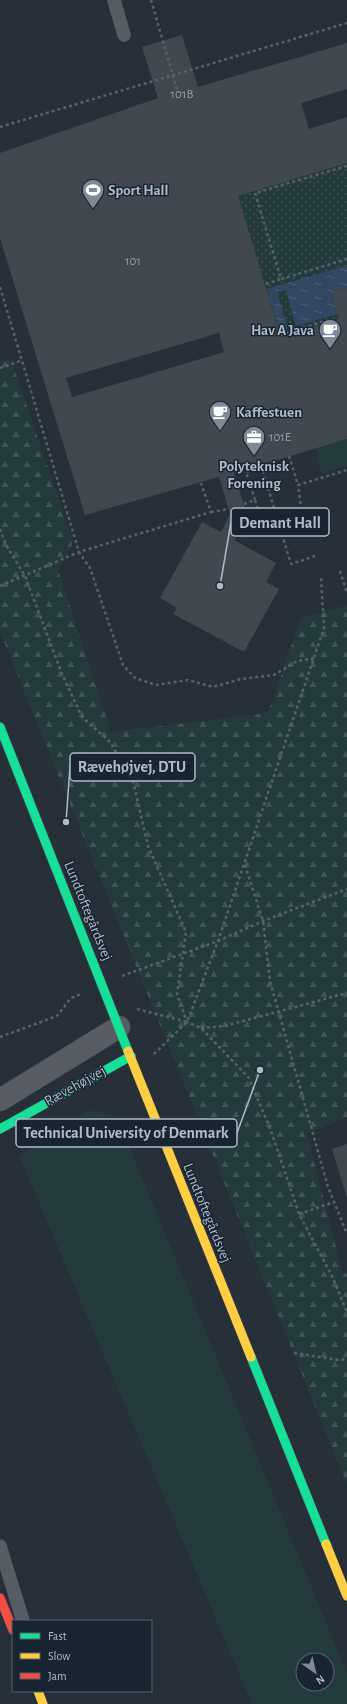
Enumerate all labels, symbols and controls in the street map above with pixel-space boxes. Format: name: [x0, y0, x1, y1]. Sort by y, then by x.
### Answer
house number: 101B: [171, 88, 193, 101]
sports icon: Sport Hall: [80, 177, 106, 210]
place label: Sport Hall: [108, 183, 168, 198]
house number: 101: [125, 255, 141, 268]
cafe icon: Hav A Java: [317, 317, 343, 350]
place label: Hav A Java: [251, 323, 314, 338]
cafe icon: Kaffestuen: [207, 399, 233, 432]
place label: Kaffestuen: [236, 405, 302, 420]
office icon: Polyteknisk Forening: [241, 424, 267, 457]
house number: 101E: [269, 431, 291, 444]
place label: Polyteknisk Forening: [219, 459, 290, 491]
callout: Demant Hall: [231, 508, 329, 536]
text: Demant Hall: [239, 515, 321, 531]
callout: Rævehøjvej, DTU: [70, 753, 195, 781]
text: Rævehøjvej, DTU: [78, 759, 186, 776]
street label: Lundtoftegårdsvej: [61, 859, 115, 963]
street label: Rævehøjvej: [42, 1063, 108, 1109]
callout: Technical University of Denmark: [16, 1119, 237, 1147]
text: Technical University of Denmark: [23, 1125, 229, 1142]
street label: Lundtoftegårdsvej: [180, 1161, 234, 1265]
legend: [12, 1620, 152, 1692]
text: Fast: [48, 1630, 67, 1642]
text: Slow: [48, 1650, 70, 1662]
north arrow: [295, 1652, 335, 1692]
text: Jam: [48, 1670, 67, 1682]
text: N: [314, 1673, 327, 1687]

